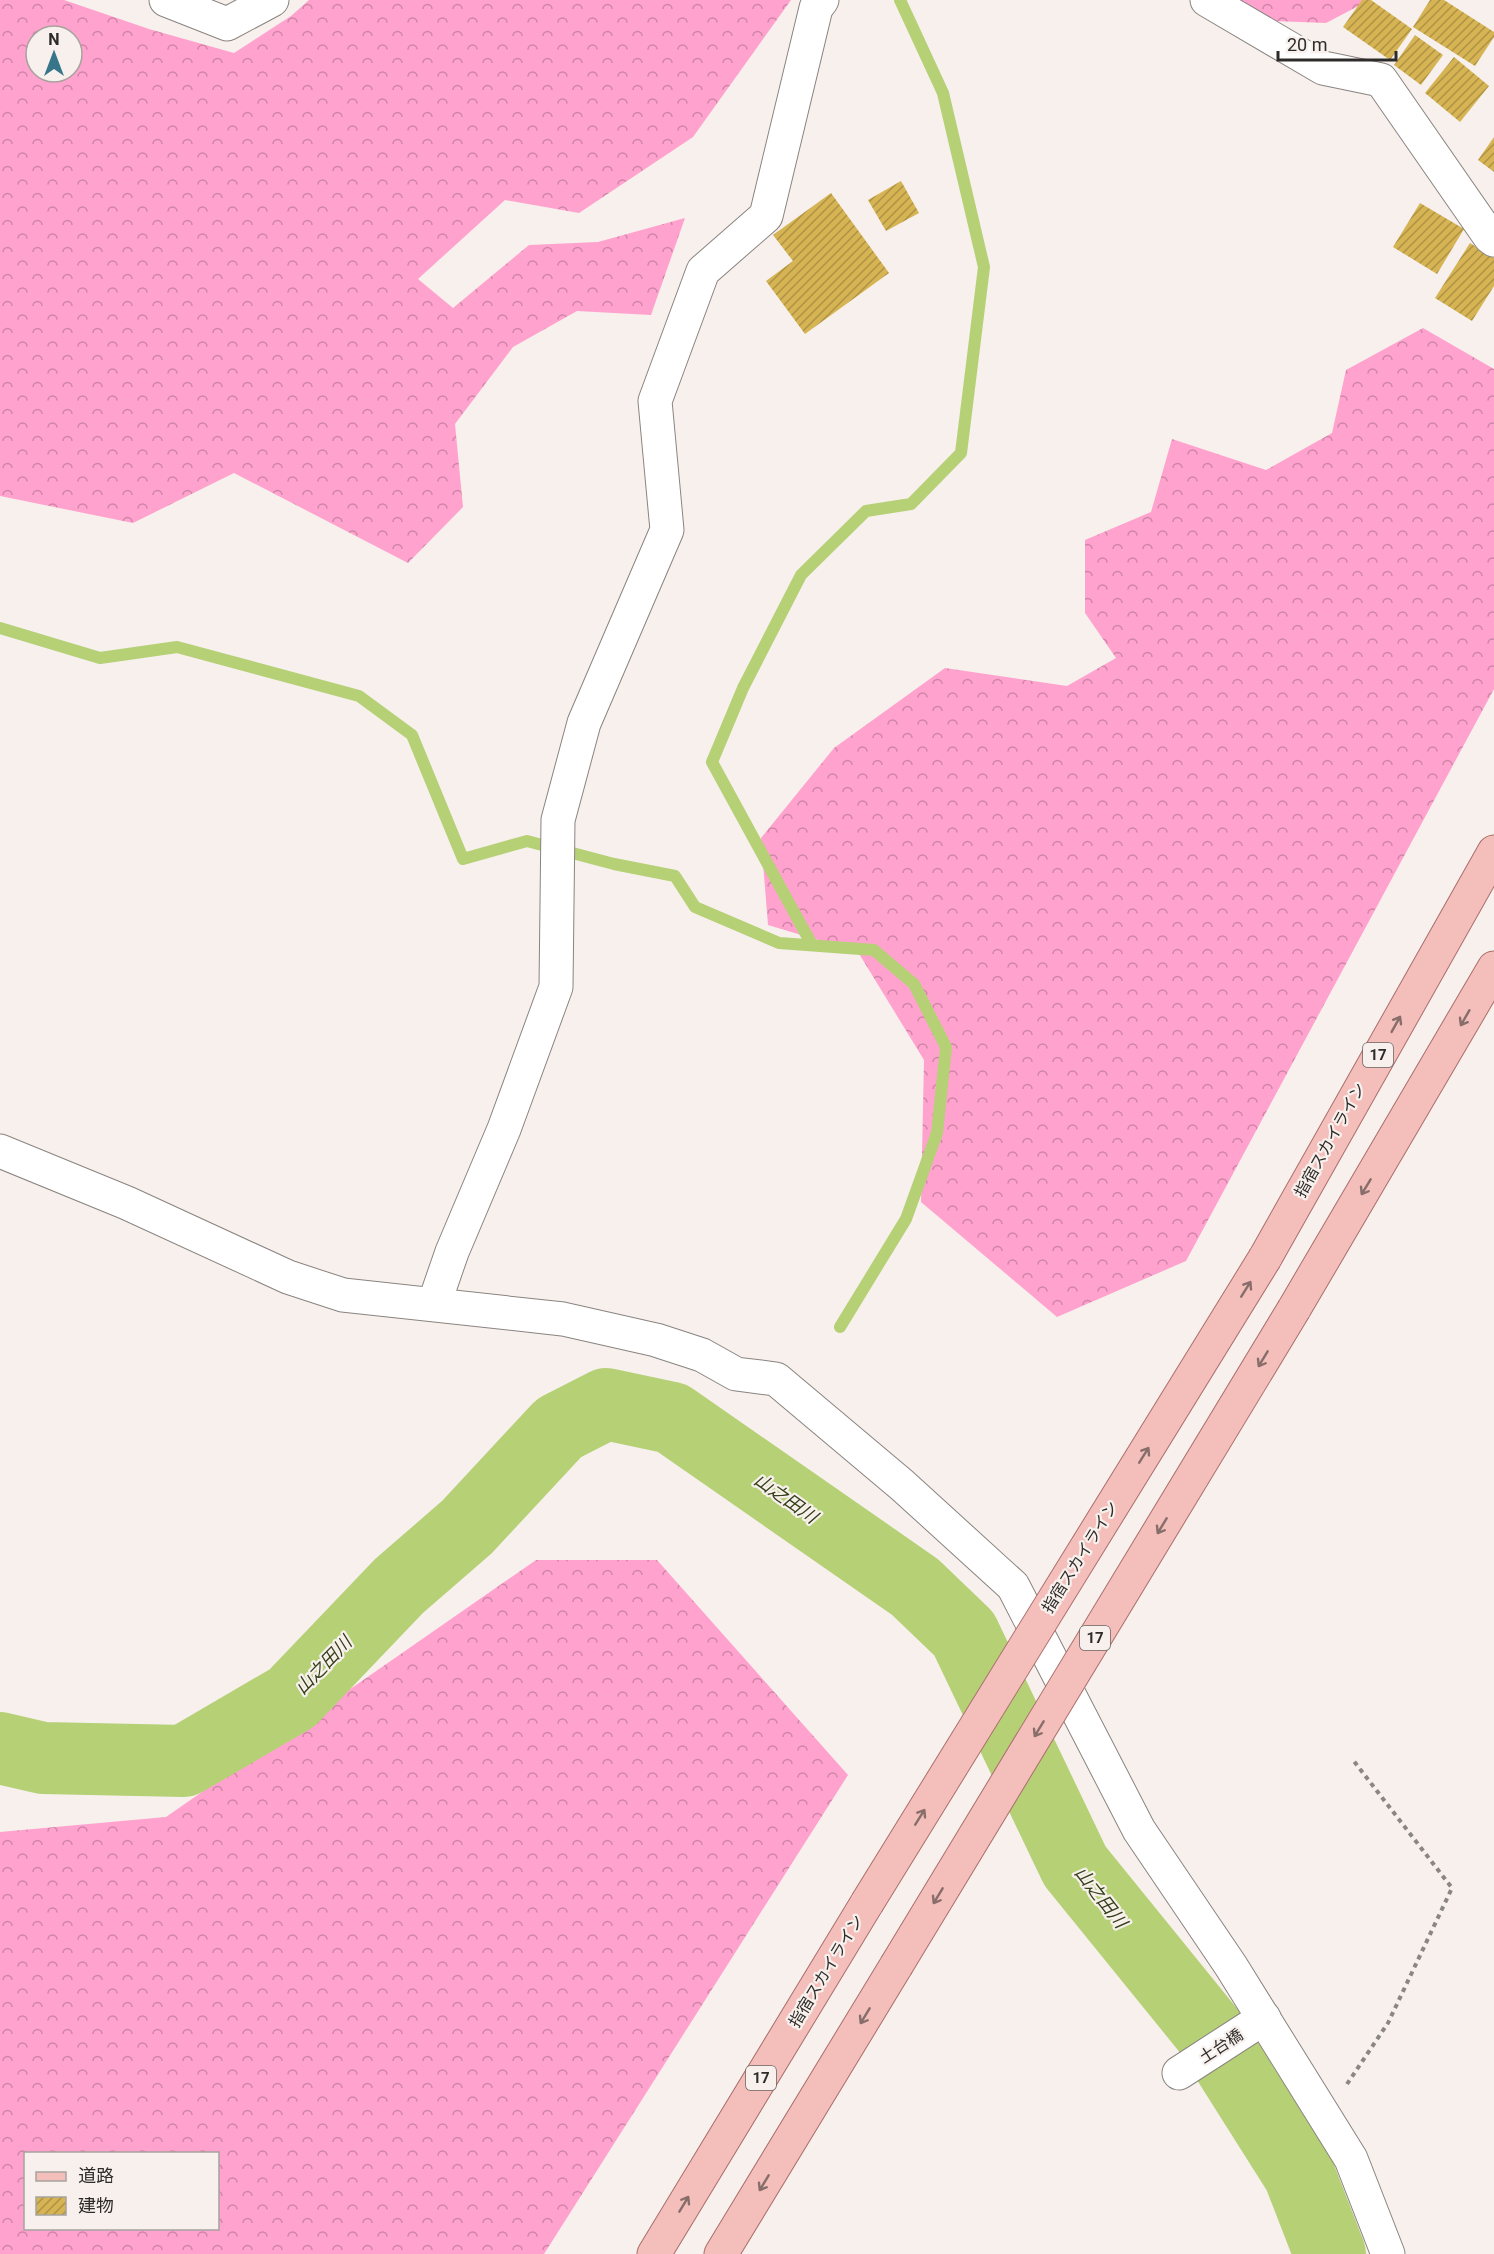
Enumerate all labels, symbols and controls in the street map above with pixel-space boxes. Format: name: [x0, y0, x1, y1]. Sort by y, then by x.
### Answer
north arrow: [24, 24, 84, 84]
scale bar: [1278, 24, 1396, 62]
text: N: [48, 30, 60, 49]
text: 20 m: [1287, 34, 1327, 55]
one-way arrow: [1459, 1009, 1470, 1027]
one-way arrow: [1391, 1015, 1402, 1033]
road number: 17: [1363, 1043, 1393, 1067]
street label: 指宿スカイライン: [1291, 1079, 1369, 1201]
one-way arrow: [1360, 1178, 1372, 1195]
one-way arrow: [1240, 1281, 1252, 1298]
one-way arrow: [1257, 1350, 1269, 1367]
one-way arrow: [1138, 1447, 1150, 1464]
water label: 山之田川: [750, 1469, 823, 1528]
street label: 指宿スカイライン: [1038, 1498, 1122, 1616]
one-way arrow: [1156, 1517, 1168, 1534]
road number: 17: [1080, 1626, 1110, 1650]
water label: 山之田川: [290, 1630, 357, 1698]
one-way arrow: [1033, 1720, 1045, 1737]
one-way arrow: [915, 1809, 927, 1826]
water label: 山之田川: [1071, 1862, 1133, 1933]
one-way arrow: [932, 1887, 944, 1904]
street label: 指宿スカイライン: [785, 1911, 867, 2031]
one-way arrow: [859, 2007, 871, 2024]
street label: 土台橋: [1196, 2025, 1246, 2067]
road number: 17: [746, 2066, 776, 2090]
legend: [24, 2152, 219, 2230]
text: 道路: [78, 2165, 114, 2186]
one-way arrow: [758, 2174, 770, 2191]
text: 建物: [78, 2195, 114, 2216]
one-way arrow: [679, 2196, 691, 2213]

